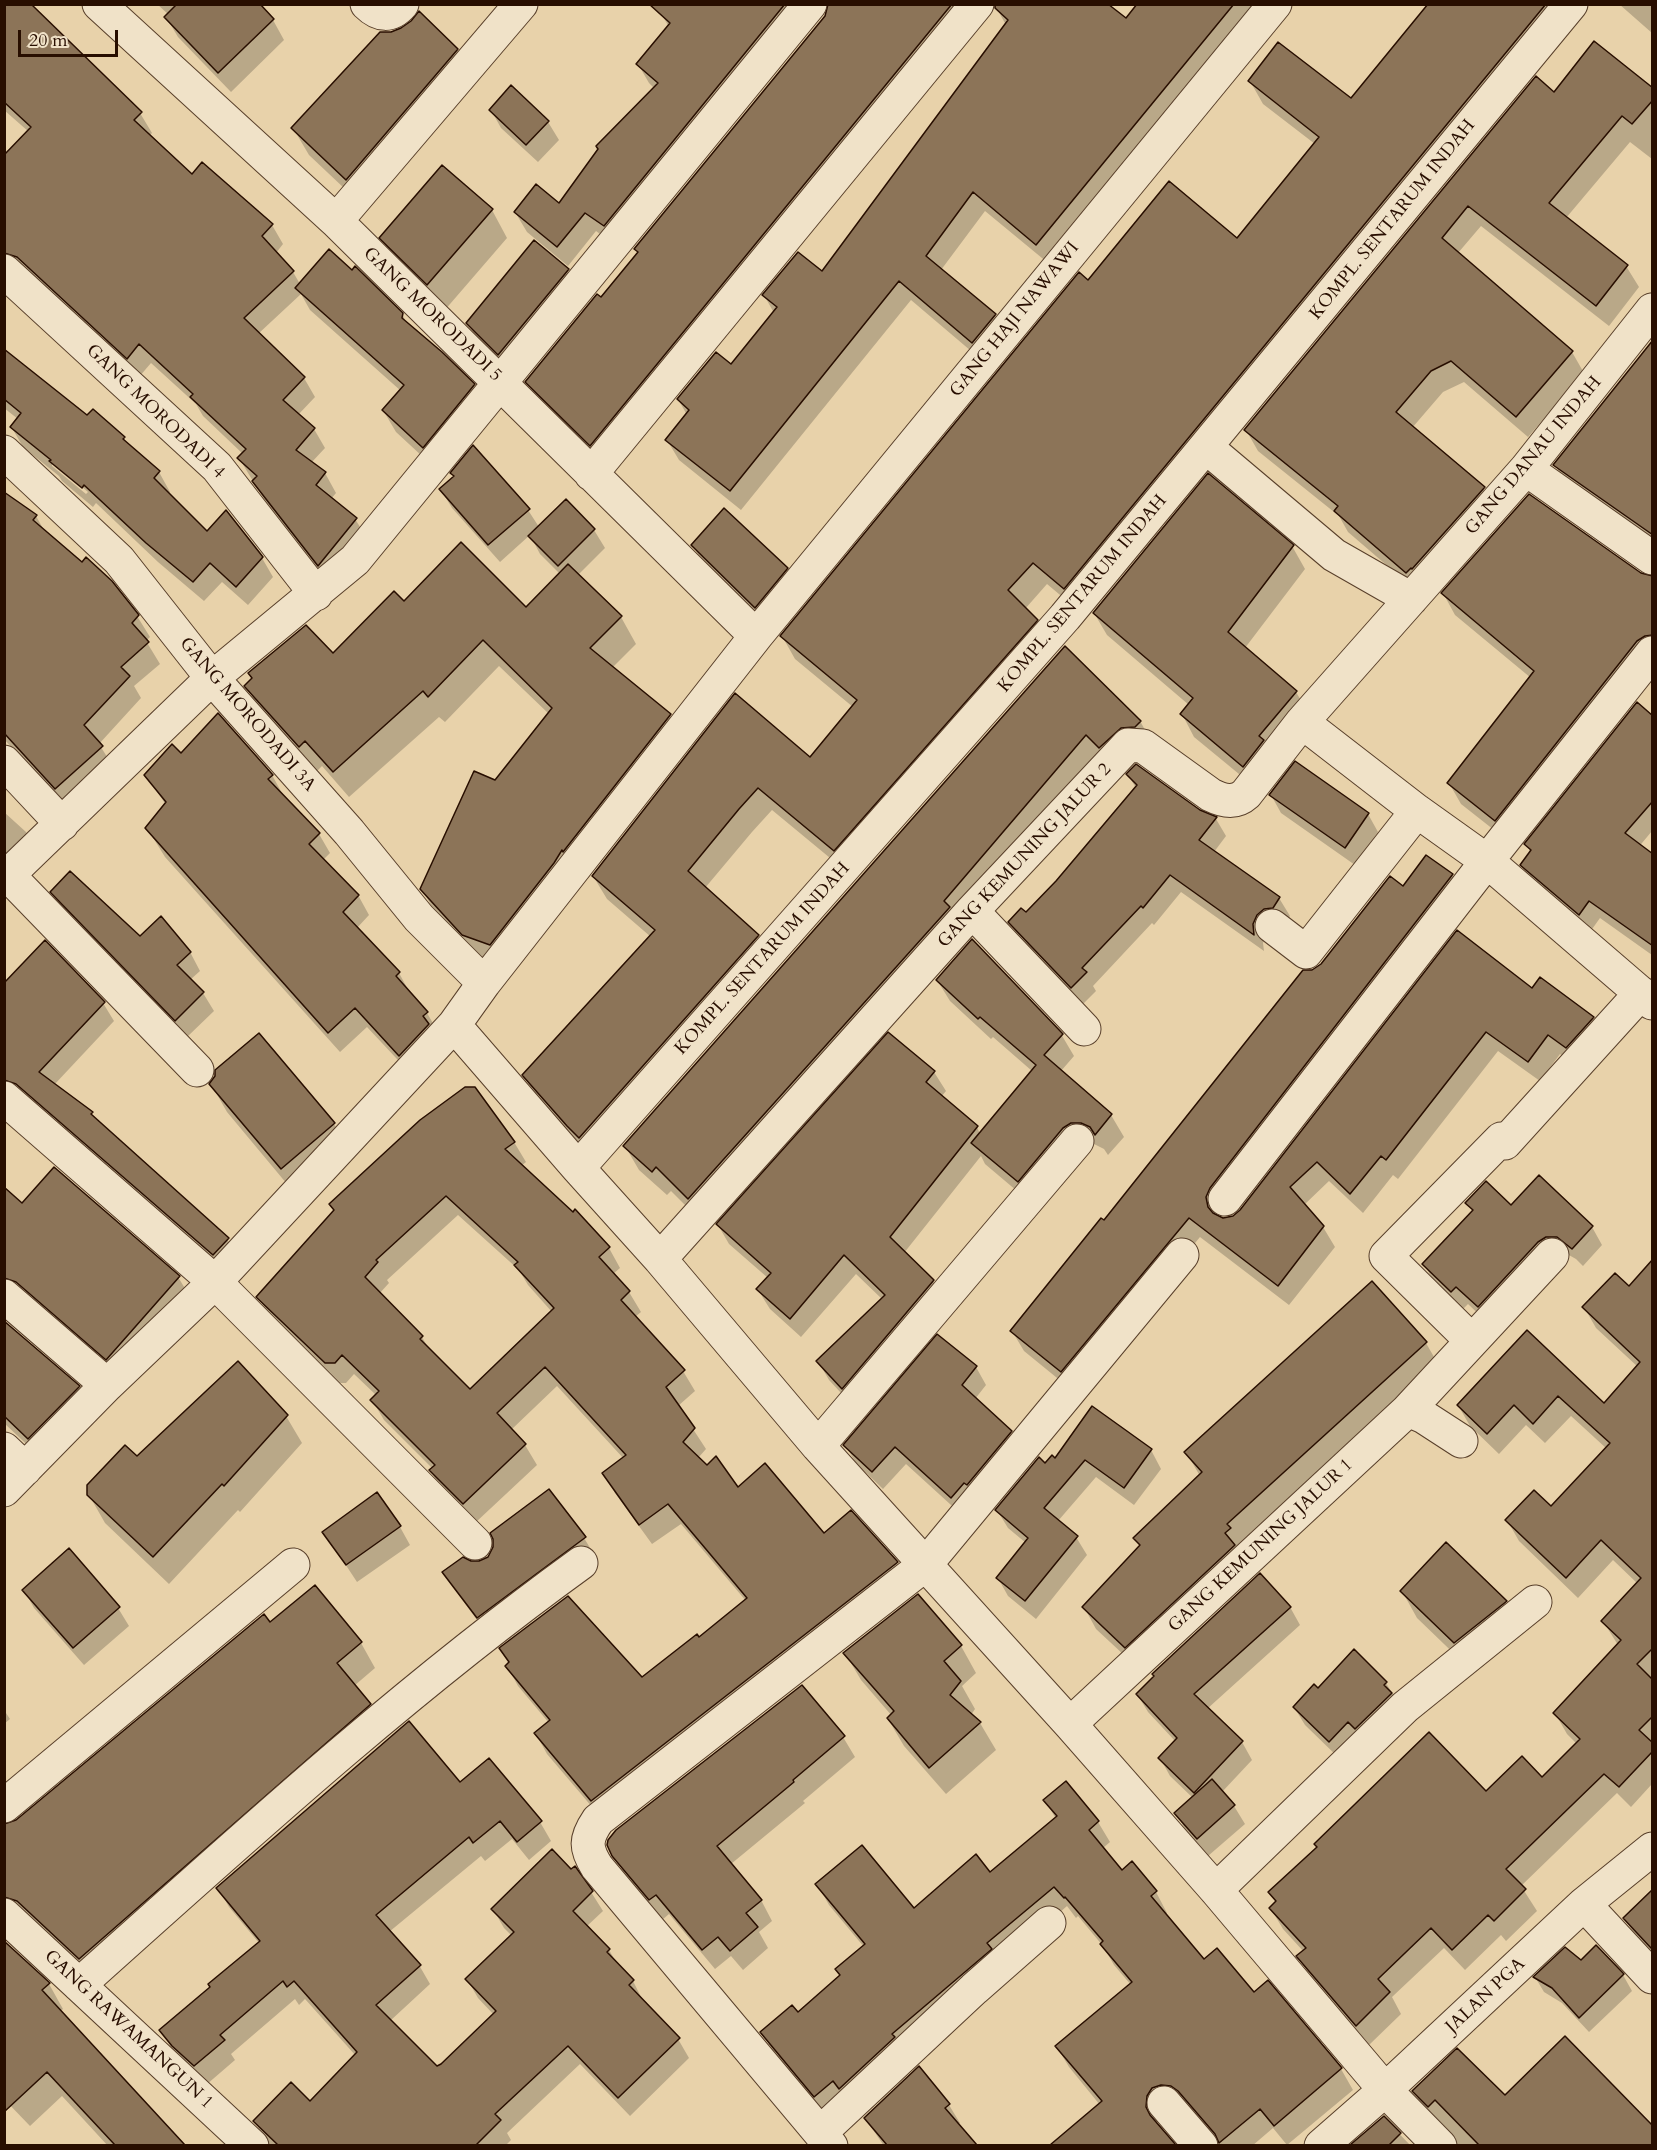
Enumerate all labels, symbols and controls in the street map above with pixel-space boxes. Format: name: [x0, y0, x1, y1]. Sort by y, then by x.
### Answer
scale bar: [21, 18, 122, 56]
text: 20 m: [29, 28, 68, 53]
street label: KOMPL. SENTARUM INDAH: [1306, 116, 1480, 324]
street label: GANG HAJI NAWAWI: [946, 238, 1084, 402]
street label: GANG MORODADI 5: [358, 243, 506, 387]
street label: GANG MORODADI 4: [81, 340, 229, 484]
street label: GANG DANAU INDAH: [1461, 372, 1607, 540]
street label: KOMPL. SENTARUM INDAH: [994, 491, 1172, 697]
street label: GANG MORODADI 3A: [174, 634, 320, 796]
street label: GANG KEMUNING JALUR 2: [934, 759, 1116, 953]
street label: KOMPL. SENTARUM INDAH: [671, 858, 855, 1060]
street label: GANG KEMUNING JALUR 1: [1164, 1455, 1358, 1637]
street label: GANG RAWAMANGUN 1: [39, 1946, 217, 2114]
street label: JALAN PGA: [1442, 1954, 1530, 2038]

